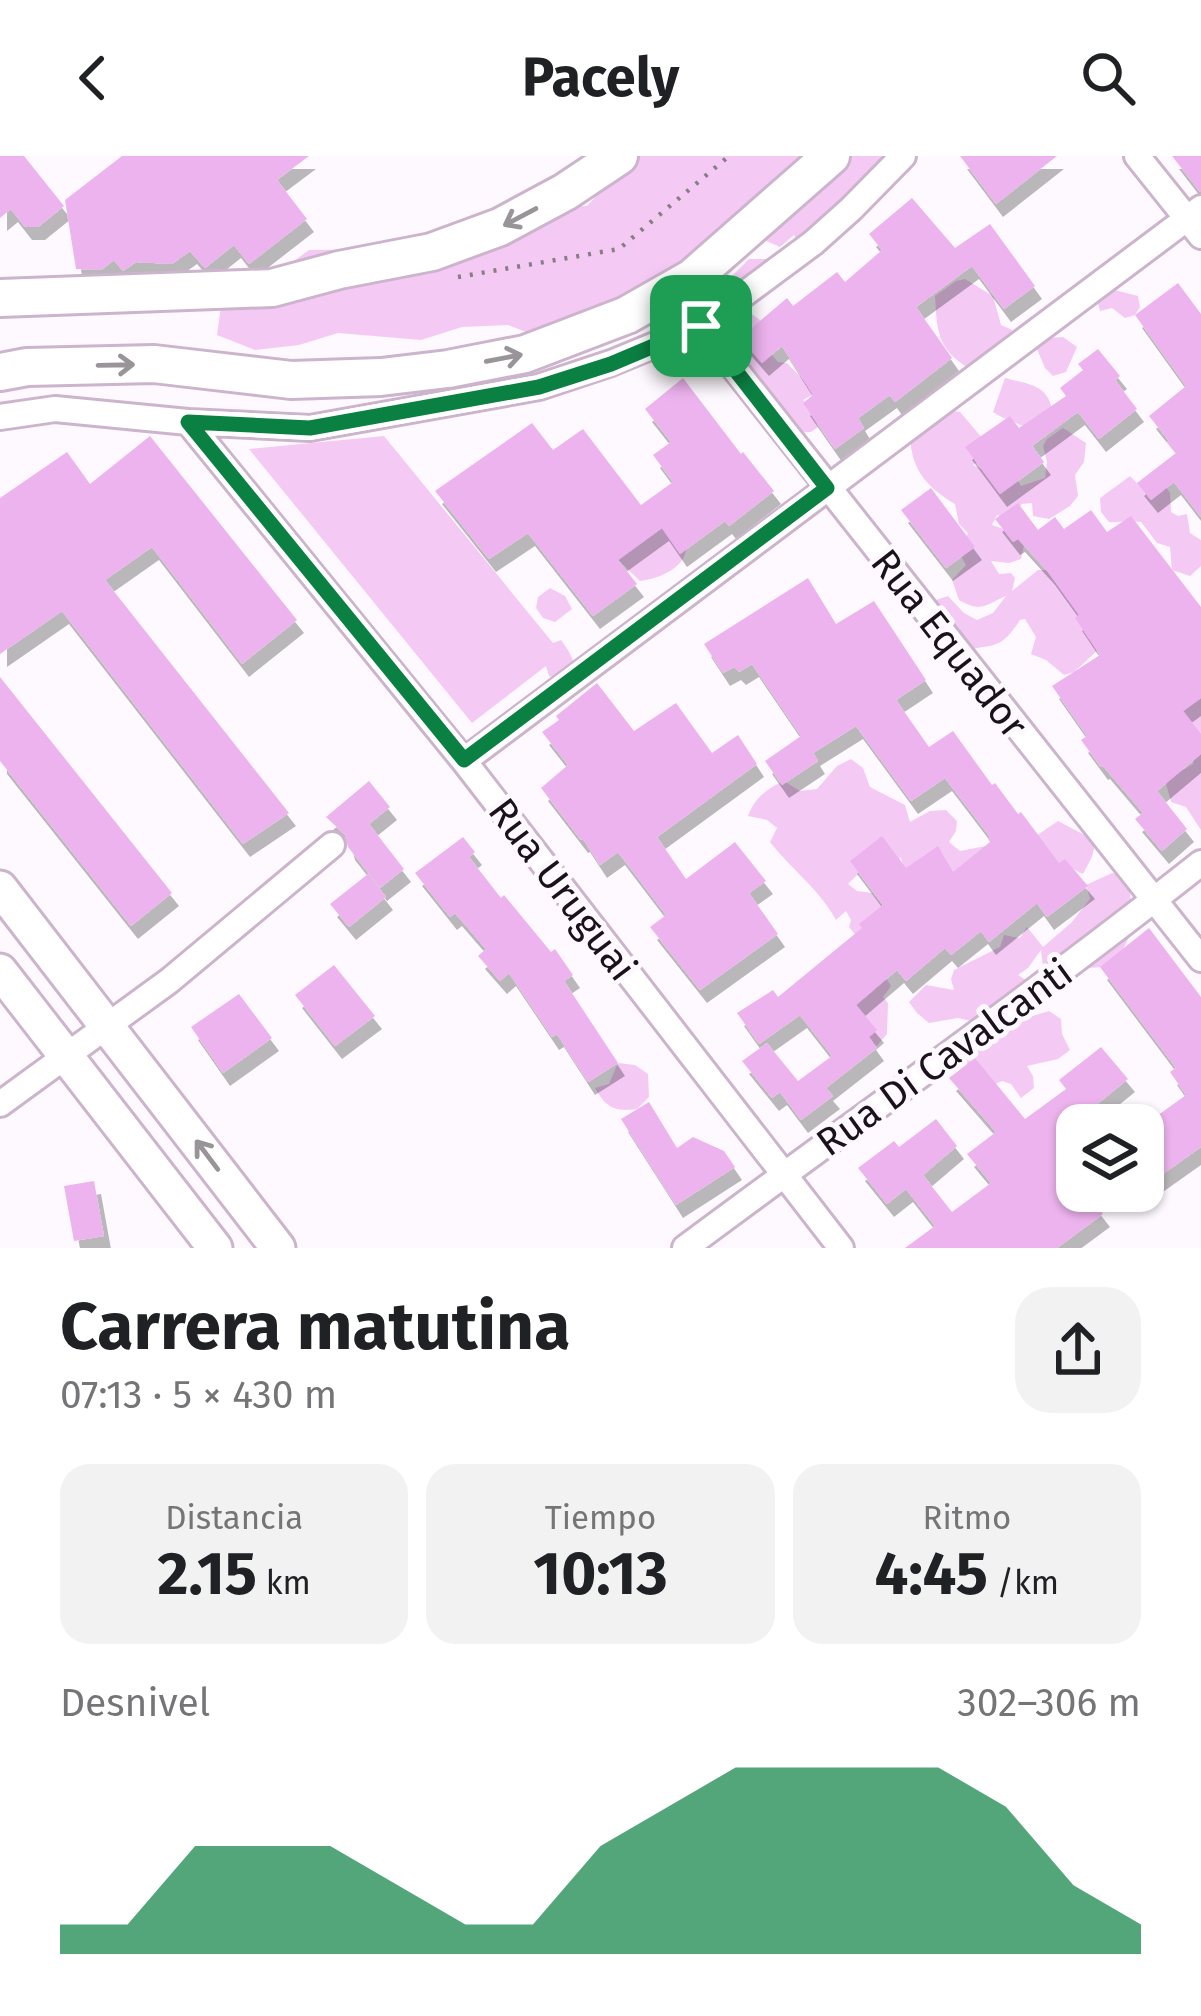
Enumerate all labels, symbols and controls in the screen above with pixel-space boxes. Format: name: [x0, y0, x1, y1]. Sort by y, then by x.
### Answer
icon: back: [60, 45, 126, 111]
icon: search: [1075, 45, 1141, 111]
text: Pacely: [522, 46, 679, 110]
one-way arrow: [503, 206, 538, 229]
pin: [650, 275, 752, 377]
icon: arrive: [668, 293, 734, 359]
one-way arrow: [484, 346, 523, 368]
one-way arrow: [96, 354, 135, 376]
street label: Rua Equador: [861, 540, 1037, 747]
street label: Rua Uruguai: [479, 789, 646, 990]
street label: Rua Di Cavalcanti: [808, 950, 1081, 1166]
map controls: [1056, 1104, 1164, 1212]
button: layers: [1056, 1104, 1164, 1212]
one-way arrow: [195, 1139, 220, 1172]
text: Carrera matutina: [60, 1287, 570, 1366]
button: share: [1015, 1287, 1141, 1413]
text: 07:13 · 5 × 430 m: [60, 1372, 337, 1418]
text: Distancia: [165, 1498, 303, 1538]
text: Tiempo: [545, 1498, 656, 1538]
text: Ritmo: [922, 1498, 1011, 1538]
text: 2.15: [157, 1538, 257, 1610]
text: 10:13: [533, 1538, 668, 1610]
text: 4:45: [875, 1538, 988, 1610]
text: km: [257, 1563, 311, 1603]
text: /km: [988, 1563, 1059, 1603]
text: Desnivel: [60, 1680, 210, 1726]
text: 302–306 m: [957, 1680, 1141, 1726]

